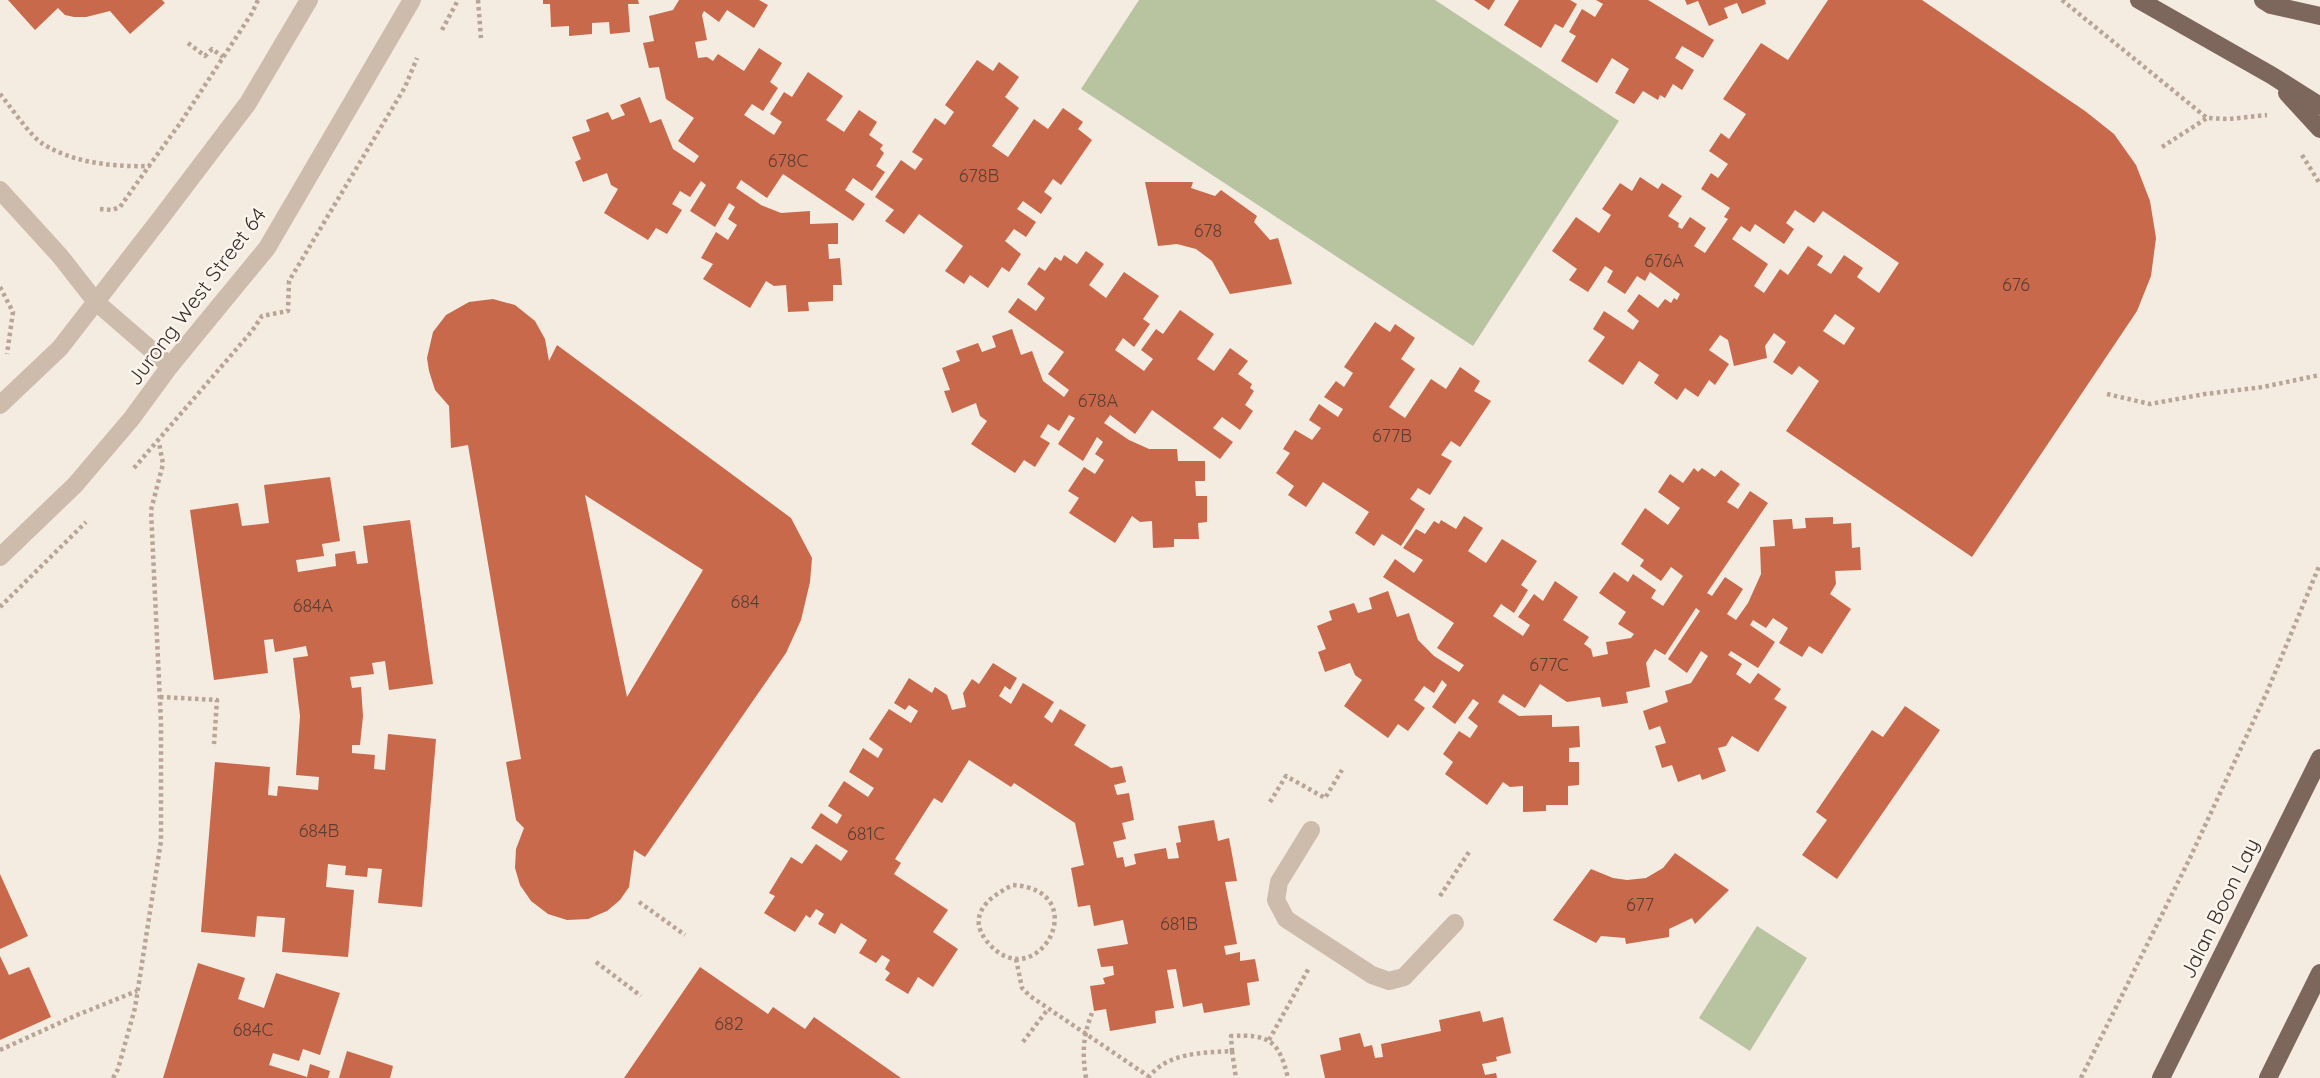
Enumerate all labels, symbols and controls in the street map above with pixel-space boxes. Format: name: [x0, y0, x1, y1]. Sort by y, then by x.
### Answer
house number: 678C: [768, 149, 808, 172]
house number: 678B: [959, 164, 999, 187]
street label: Jurong West Street 64: [121, 202, 271, 390]
house number: 678: [1194, 219, 1222, 242]
house number: 676A: [1644, 249, 1684, 272]
house number: 676: [2002, 273, 2030, 296]
house number: 678A: [1078, 389, 1118, 412]
house number: 677B: [1372, 424, 1412, 447]
house number: 684: [731, 590, 759, 613]
house number: 684A: [293, 594, 334, 617]
house number: 677C: [1529, 653, 1569, 676]
house number: 684B: [299, 819, 339, 842]
house number: 681C: [847, 822, 885, 845]
street label: Jalan Boon Lay: [2174, 834, 2264, 982]
house number: 677: [1626, 893, 1654, 916]
house number: 681B: [1160, 912, 1198, 935]
house number: 682: [714, 1012, 744, 1035]
house number: 684C: [233, 1018, 274, 1041]

